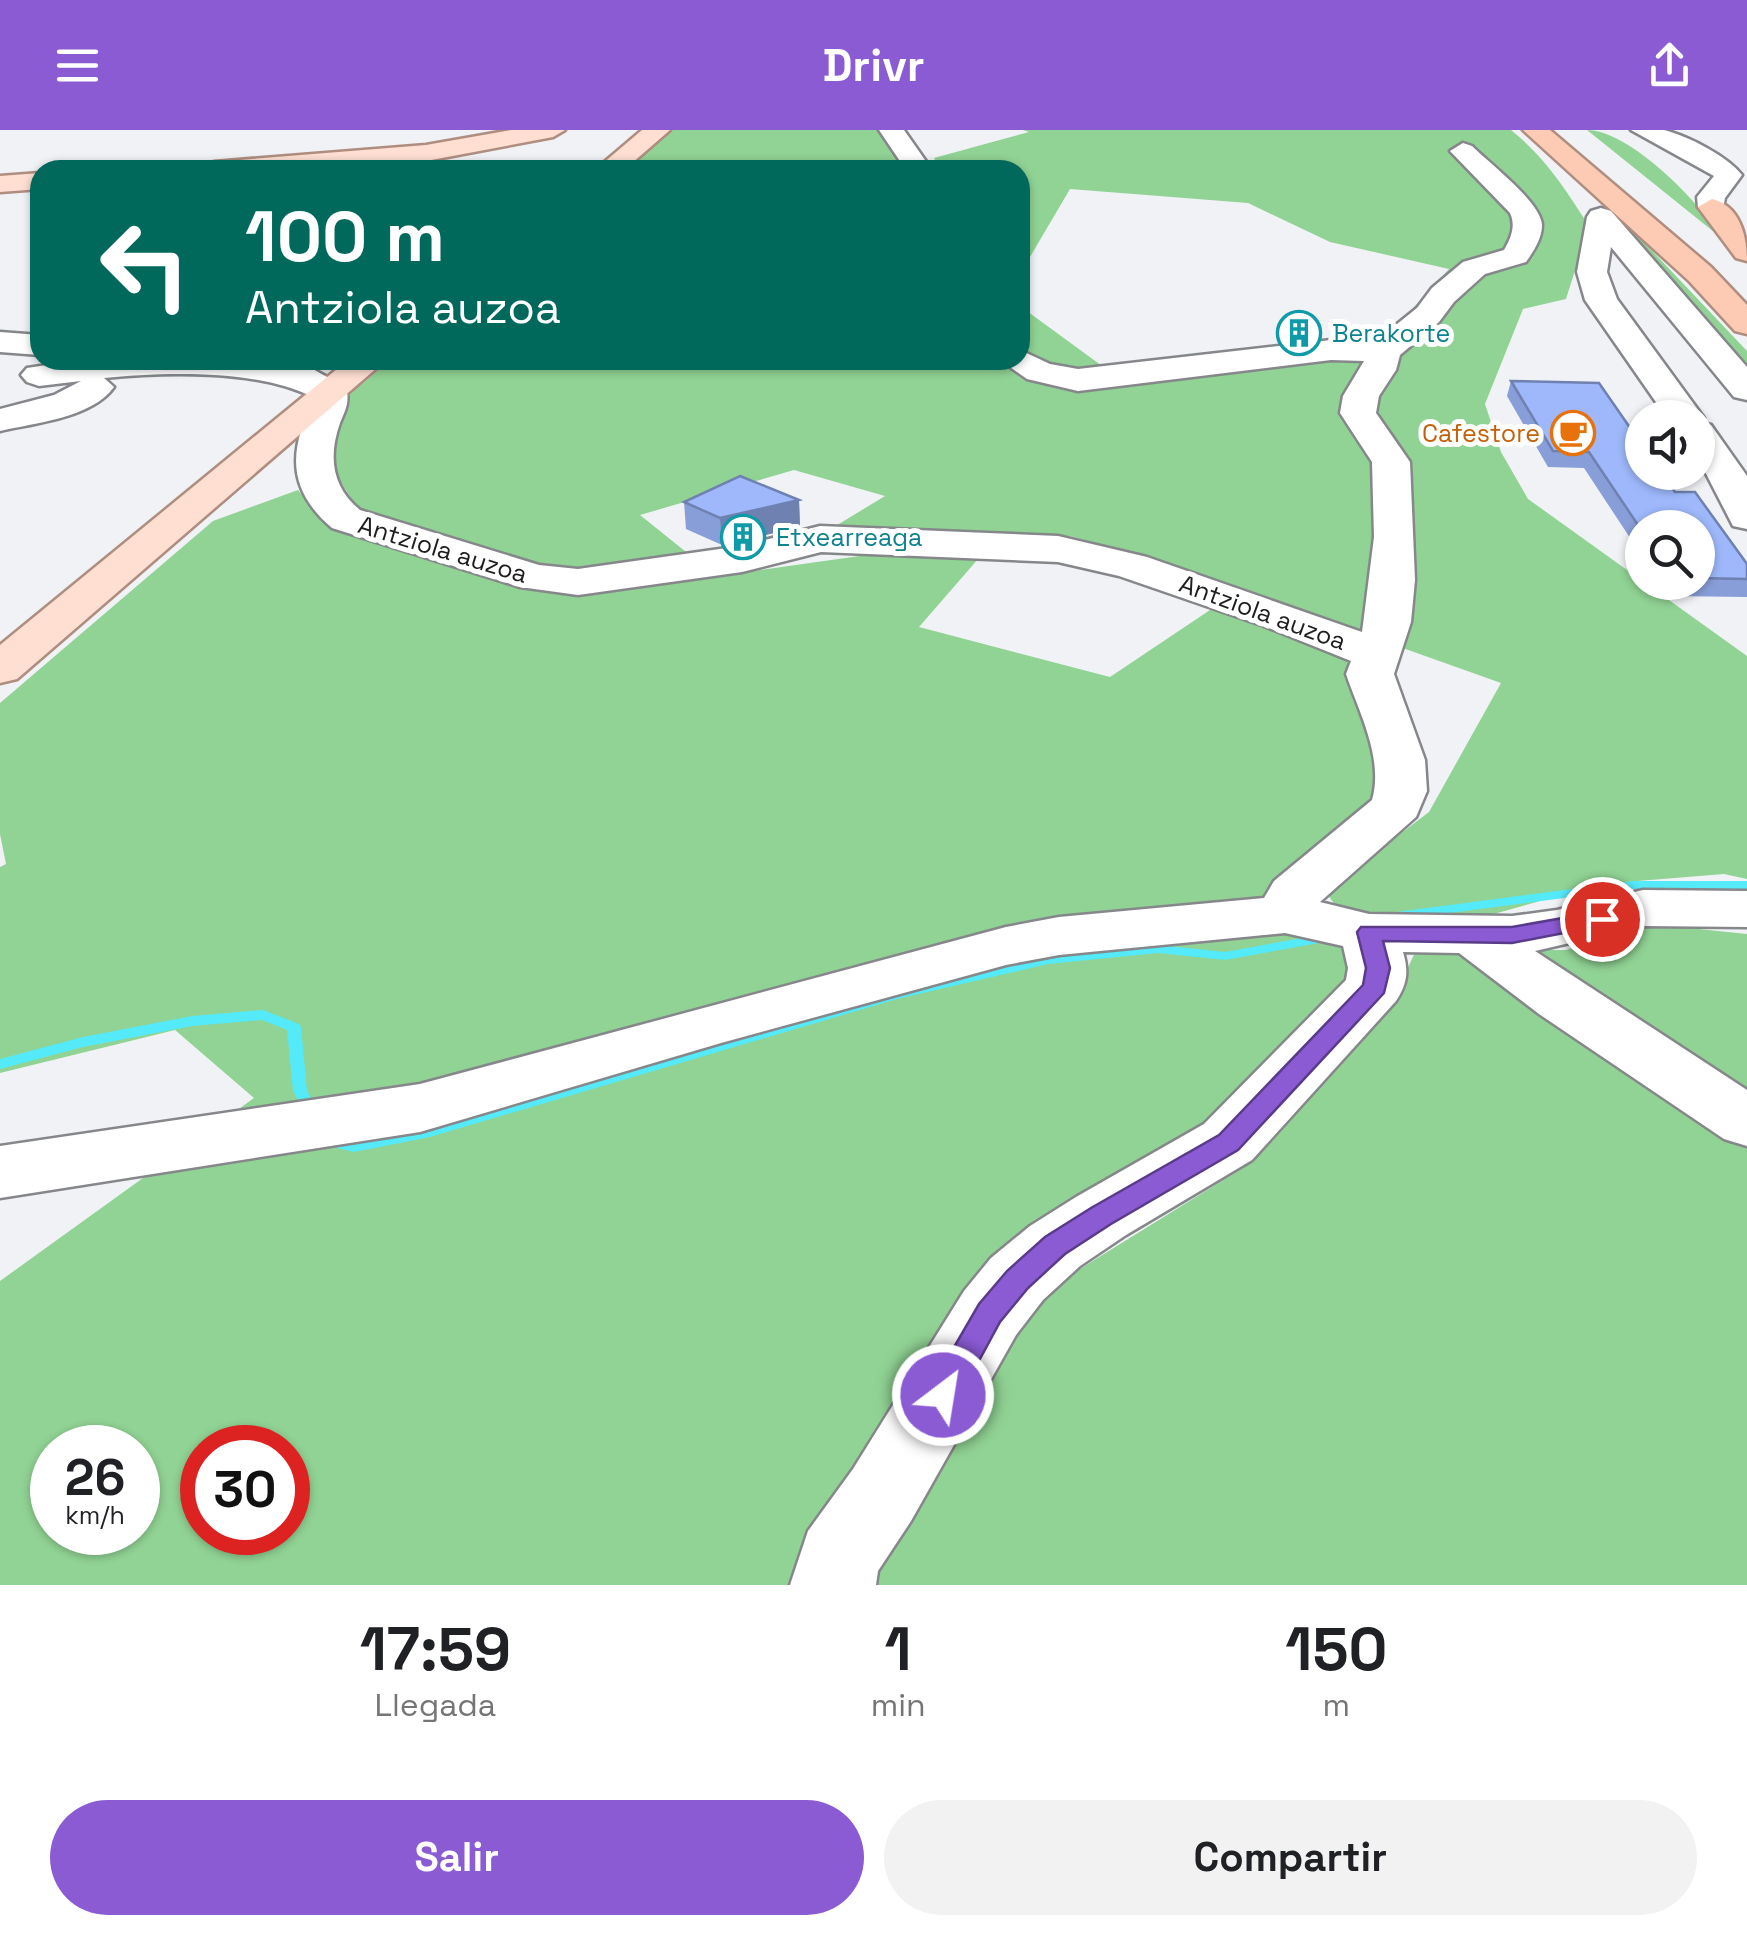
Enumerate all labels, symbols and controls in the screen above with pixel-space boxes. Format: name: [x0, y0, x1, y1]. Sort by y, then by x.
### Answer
text: Drivr: [822, 37, 925, 94]
icon: menu: [50, 38, 105, 93]
icon: share: [1642, 38, 1697, 93]
text: 100 m: [245, 192, 445, 281]
icon: left: [80, 200, 210, 330]
text: Antziola auzoa: [245, 279, 561, 336]
building icon: Berakorte: [1276, 310, 1322, 356]
place label: Berakorte: [1332, 317, 1450, 349]
map controls: [1625, 400, 1715, 600]
button: sound: [1625, 400, 1715, 490]
cafe icon: Cafestore: [1550, 410, 1596, 456]
place label: Cafestore: [1422, 417, 1540, 449]
street label: Antziola auzoa: [354, 508, 532, 590]
button: search: [1625, 510, 1715, 600]
building icon: Etxearreaga: [720, 514, 766, 560]
place label: Etxearreaga: [776, 521, 922, 553]
street label: Antziola auzoa: [1175, 567, 1351, 657]
pin: [1560, 877, 1645, 962]
icon: arrive: [1575, 892, 1630, 947]
position arrow: [891, 1343, 995, 1447]
speed limit sign: 30: [180, 1425, 310, 1555]
text: 26: [65, 1446, 125, 1510]
text: km/h: [65, 1499, 125, 1531]
text: 17:59: [360, 1611, 511, 1688]
text: 1: [885, 1611, 912, 1688]
text: 150: [1285, 1611, 1387, 1688]
text: Llegada: [374, 1685, 496, 1725]
text: min: [871, 1685, 926, 1725]
text: m: [1323, 1685, 1350, 1725]
button: Salir: [50, 1800, 864, 1915]
button: Compartir: [884, 1800, 1697, 1915]

